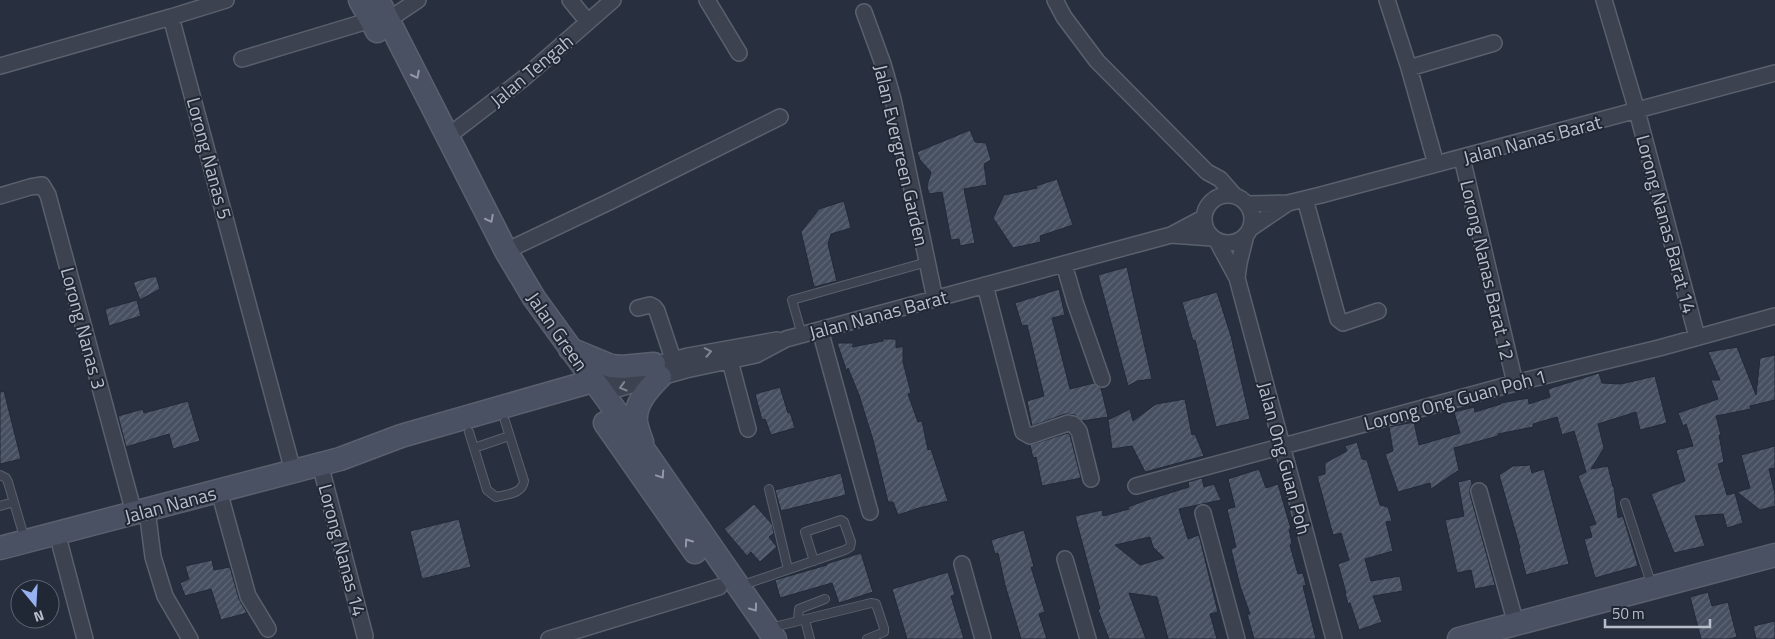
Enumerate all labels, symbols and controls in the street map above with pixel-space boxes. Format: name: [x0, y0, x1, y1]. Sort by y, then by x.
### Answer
street label: Jalan Tengah: [483, 26, 579, 114]
street label: Jalan Evergreen Garden: [867, 61, 937, 249]
one-way arrow: [410, 69, 420, 78]
street label: Lorong Nanas 5: [180, 94, 240, 222]
street label: Jalan Nanas Barat: [1459, 106, 1605, 171]
street label: Lorong Nanas Barat 14: [1629, 131, 1705, 317]
street label: Lorong Nanas Barat 12: [1453, 177, 1523, 363]
one-way arrow: [484, 214, 494, 223]
street label: Lorong Nanas 3: [54, 264, 114, 392]
street label: Jalan Nanas Barat: [805, 281, 951, 346]
street label: Jalan Green: [520, 285, 596, 377]
one-way arrow: [704, 347, 713, 357]
street label: Lorong Ong Guan Poh 1: [1360, 361, 1550, 437]
street label: Jalan Ong Guan Poh: [1251, 378, 1319, 538]
one-way arrow: [619, 381, 628, 391]
one-way arrow: [655, 469, 664, 479]
street label: Jalan Nanas: [121, 478, 219, 530]
street label: Lorong Nanas 14: [311, 481, 375, 619]
one-way arrow: [685, 538, 694, 548]
north arrow: [10, 579, 60, 629]
scale bar: [1605, 596, 1710, 628]
one-way arrow: [748, 602, 756, 611]
text: 50 m: [1612, 602, 1645, 625]
text: N: [31, 605, 47, 628]

